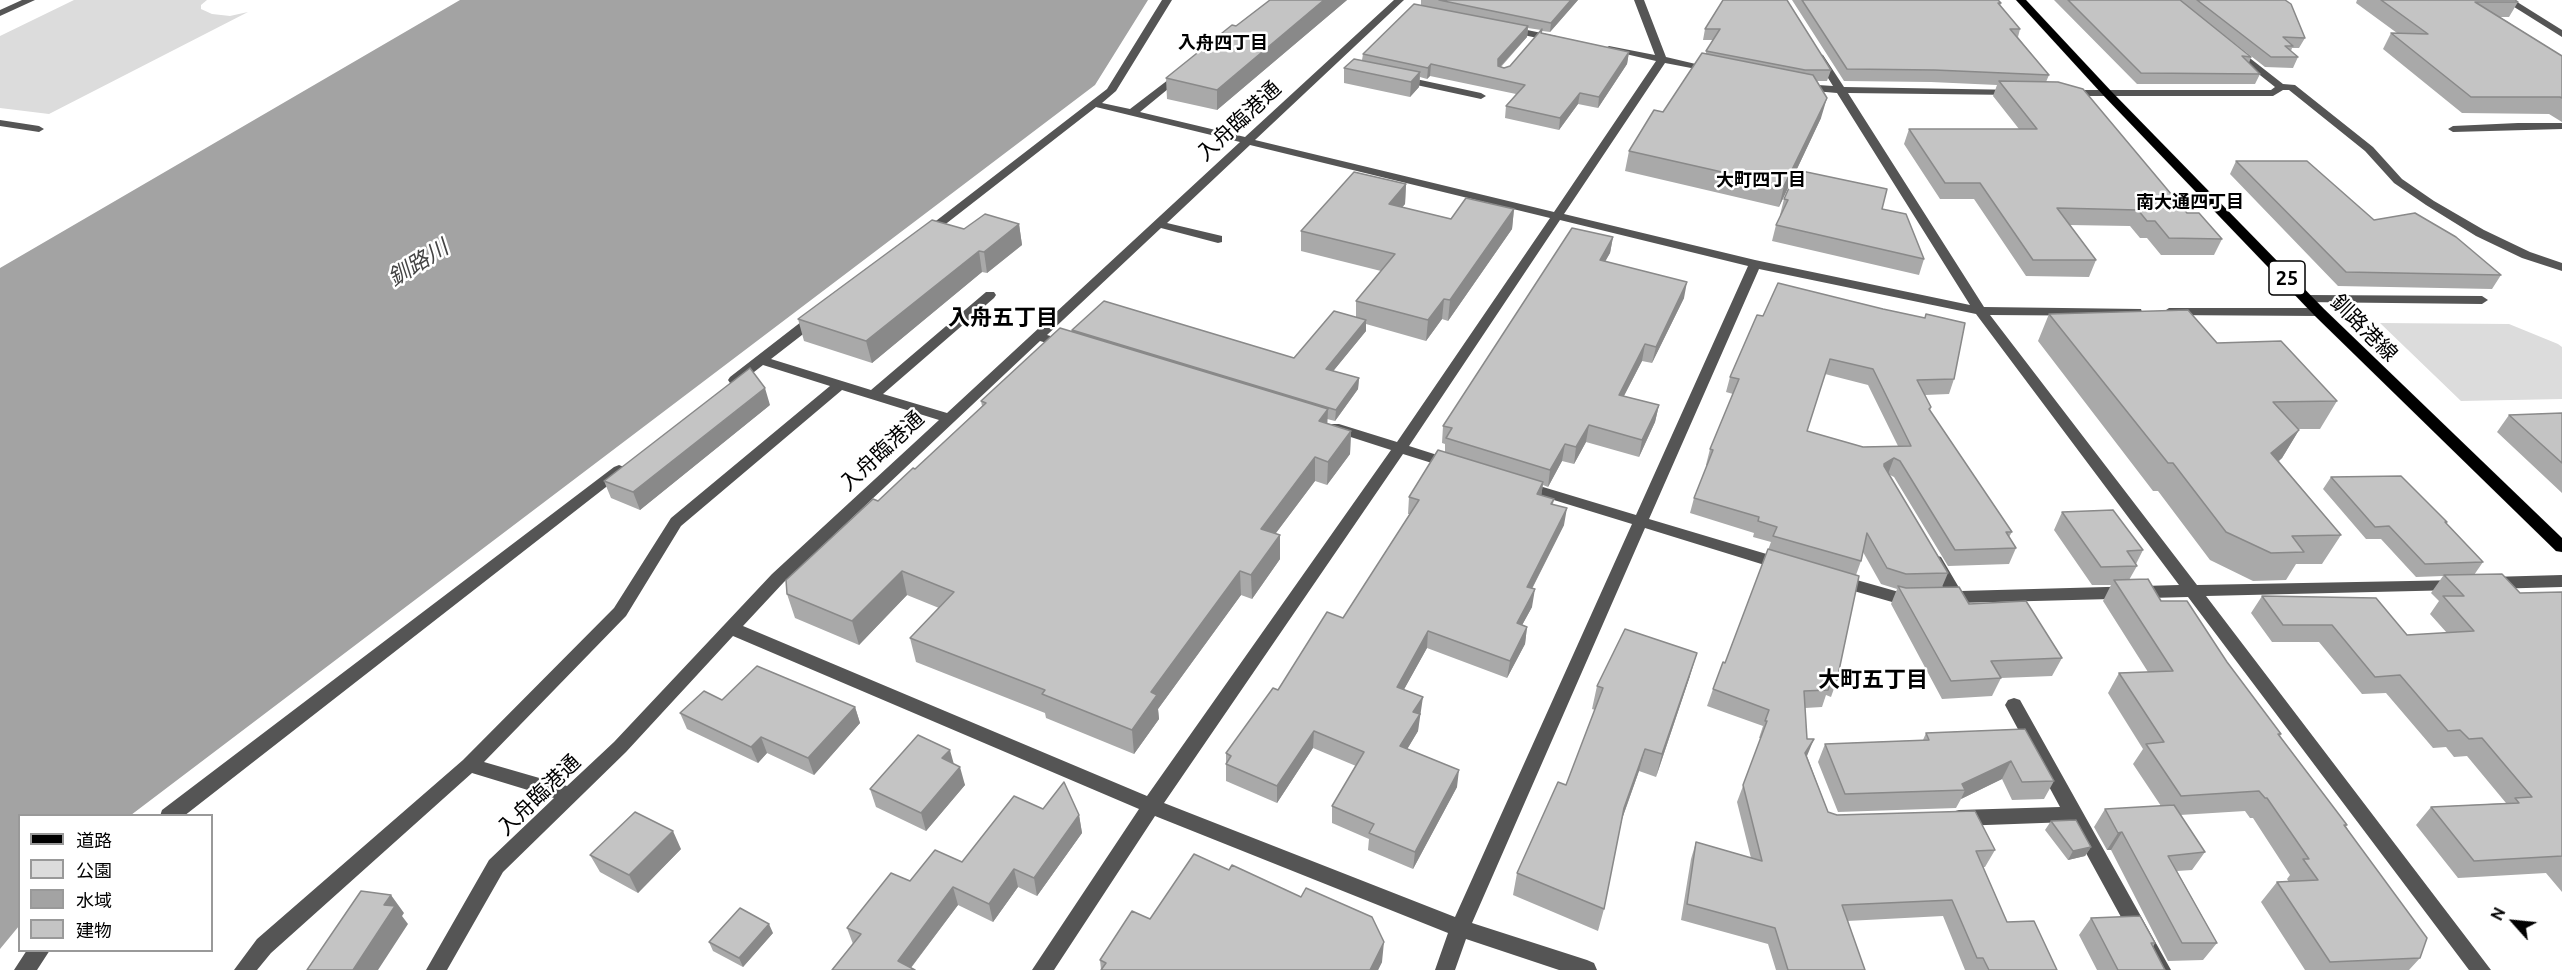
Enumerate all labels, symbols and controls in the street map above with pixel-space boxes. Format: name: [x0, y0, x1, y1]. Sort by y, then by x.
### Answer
district label: 入舟四丁目: [1178, 32, 1268, 54]
street label: 入舟臨港通: [1192, 76, 1286, 166]
district label: 大町四丁目: [1716, 169, 1806, 191]
district label: 南大通四丁目: [2136, 191, 2244, 213]
water label: 釧路川: [383, 234, 453, 292]
road number: 25: [2269, 261, 2305, 295]
street label: 釧路港線: [2325, 289, 2403, 367]
district label: 入舟五丁目: [948, 305, 1058, 331]
street label: 入舟臨港通: [835, 406, 929, 496]
district label: 大町五丁目: [1818, 667, 1928, 693]
street label: 入舟臨港通: [492, 749, 586, 841]
legend: [18, 814, 213, 952]
text: 道路: [76, 830, 112, 850]
text: 公園: [76, 860, 112, 880]
text: 水域: [76, 890, 112, 910]
north arrow: [2484, 892, 2544, 952]
text: N: [2487, 904, 2509, 923]
text: 建物: [76, 920, 112, 940]

